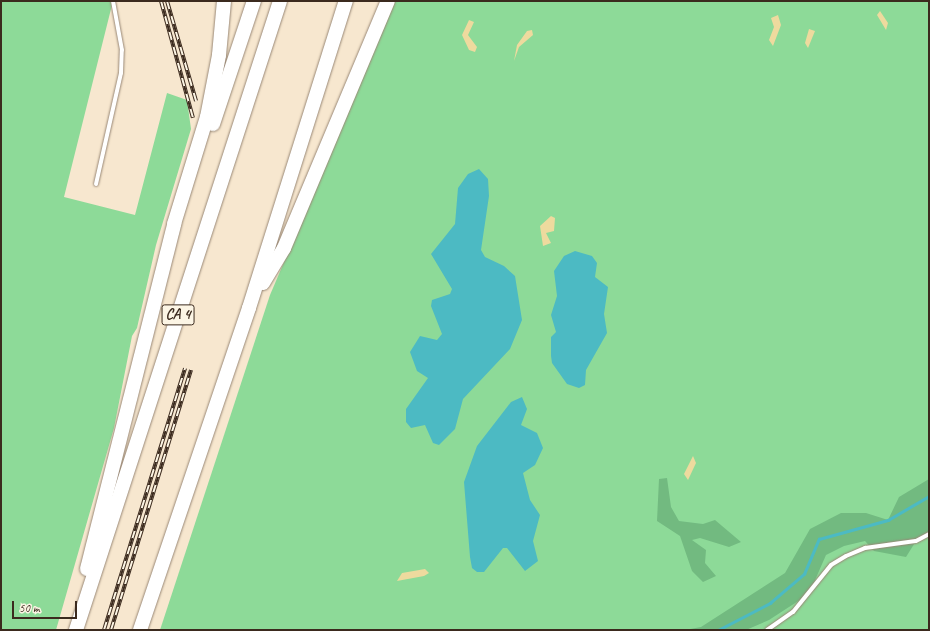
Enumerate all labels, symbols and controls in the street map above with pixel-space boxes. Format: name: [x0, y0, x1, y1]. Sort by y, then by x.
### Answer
road number: CA 4: [161, 302, 195, 328]
scale bar: [14, 593, 79, 619]
text: 50 m: [19, 600, 39, 616]

